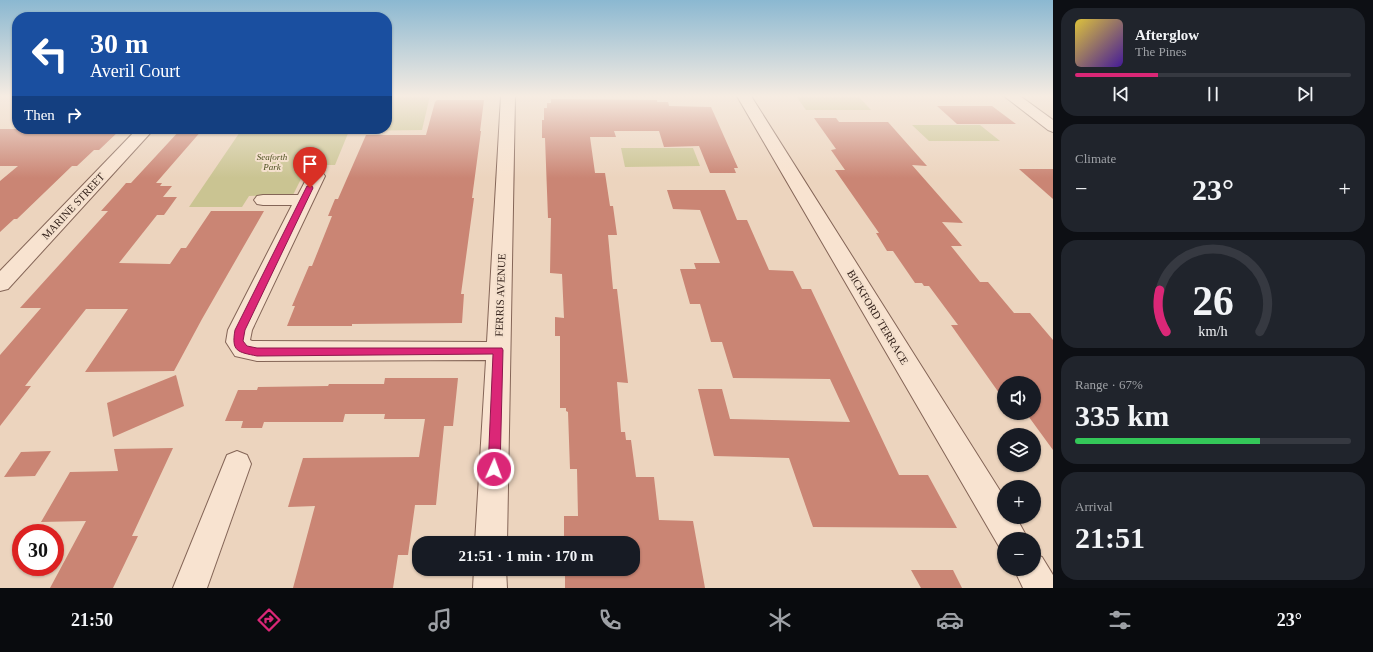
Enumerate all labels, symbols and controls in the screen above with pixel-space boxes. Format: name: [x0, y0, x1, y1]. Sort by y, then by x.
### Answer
text: Afterglow: [1135, 27, 1199, 43]
icon: left: [24, 28, 76, 80]
text: 30 m: [90, 28, 148, 59]
text: The Pines: [1135, 44, 1187, 59]
text: Averil Court: [90, 61, 180, 81]
icon: previous: [1110, 83, 1132, 105]
icon: pause: [1202, 83, 1224, 105]
icon: next: [1294, 83, 1316, 105]
icon: right: [63, 104, 85, 126]
text: Then: [24, 107, 55, 123]
pin: [293, 147, 327, 188]
text: Climate: [1075, 151, 1116, 166]
park label: Seaforth Park: [257, 152, 288, 172]
icon: arrive: [299, 153, 321, 175]
street label: MARINE STREET: [39, 170, 107, 242]
text: 23°: [1192, 173, 1234, 206]
text: −: [1075, 176, 1087, 201]
text: +: [1339, 176, 1351, 201]
street label: FERRIS AVENUE: [493, 253, 507, 337]
street label: BICKFORD TERRACE: [845, 267, 911, 367]
text: 26: [1192, 278, 1234, 324]
text: km/h: [1198, 323, 1228, 339]
map controls: [997, 376, 1041, 576]
button: sound: [997, 376, 1041, 420]
text: Range · 67%: [1075, 377, 1143, 392]
text: 335 km: [1075, 399, 1169, 432]
button: layers: [997, 428, 1041, 472]
position arrow: [473, 448, 515, 490]
button: +: [997, 480, 1041, 524]
text: Arrival: [1075, 499, 1113, 514]
text: 21:51: [1075, 521, 1145, 554]
speed limit sign: 30: [12, 524, 64, 576]
button: −: [997, 532, 1041, 576]
text: 21:51 · 1 min · 170 m: [459, 548, 594, 564]
icon: directions: [255, 606, 283, 634]
icon: music: [426, 606, 454, 634]
icon: phone: [596, 606, 624, 634]
icon: climate: [766, 606, 794, 634]
icon: car: [936, 606, 964, 634]
icon: filters: [1106, 606, 1134, 634]
text: 21:50: [71, 610, 113, 630]
text: 23°: [1277, 610, 1302, 630]

